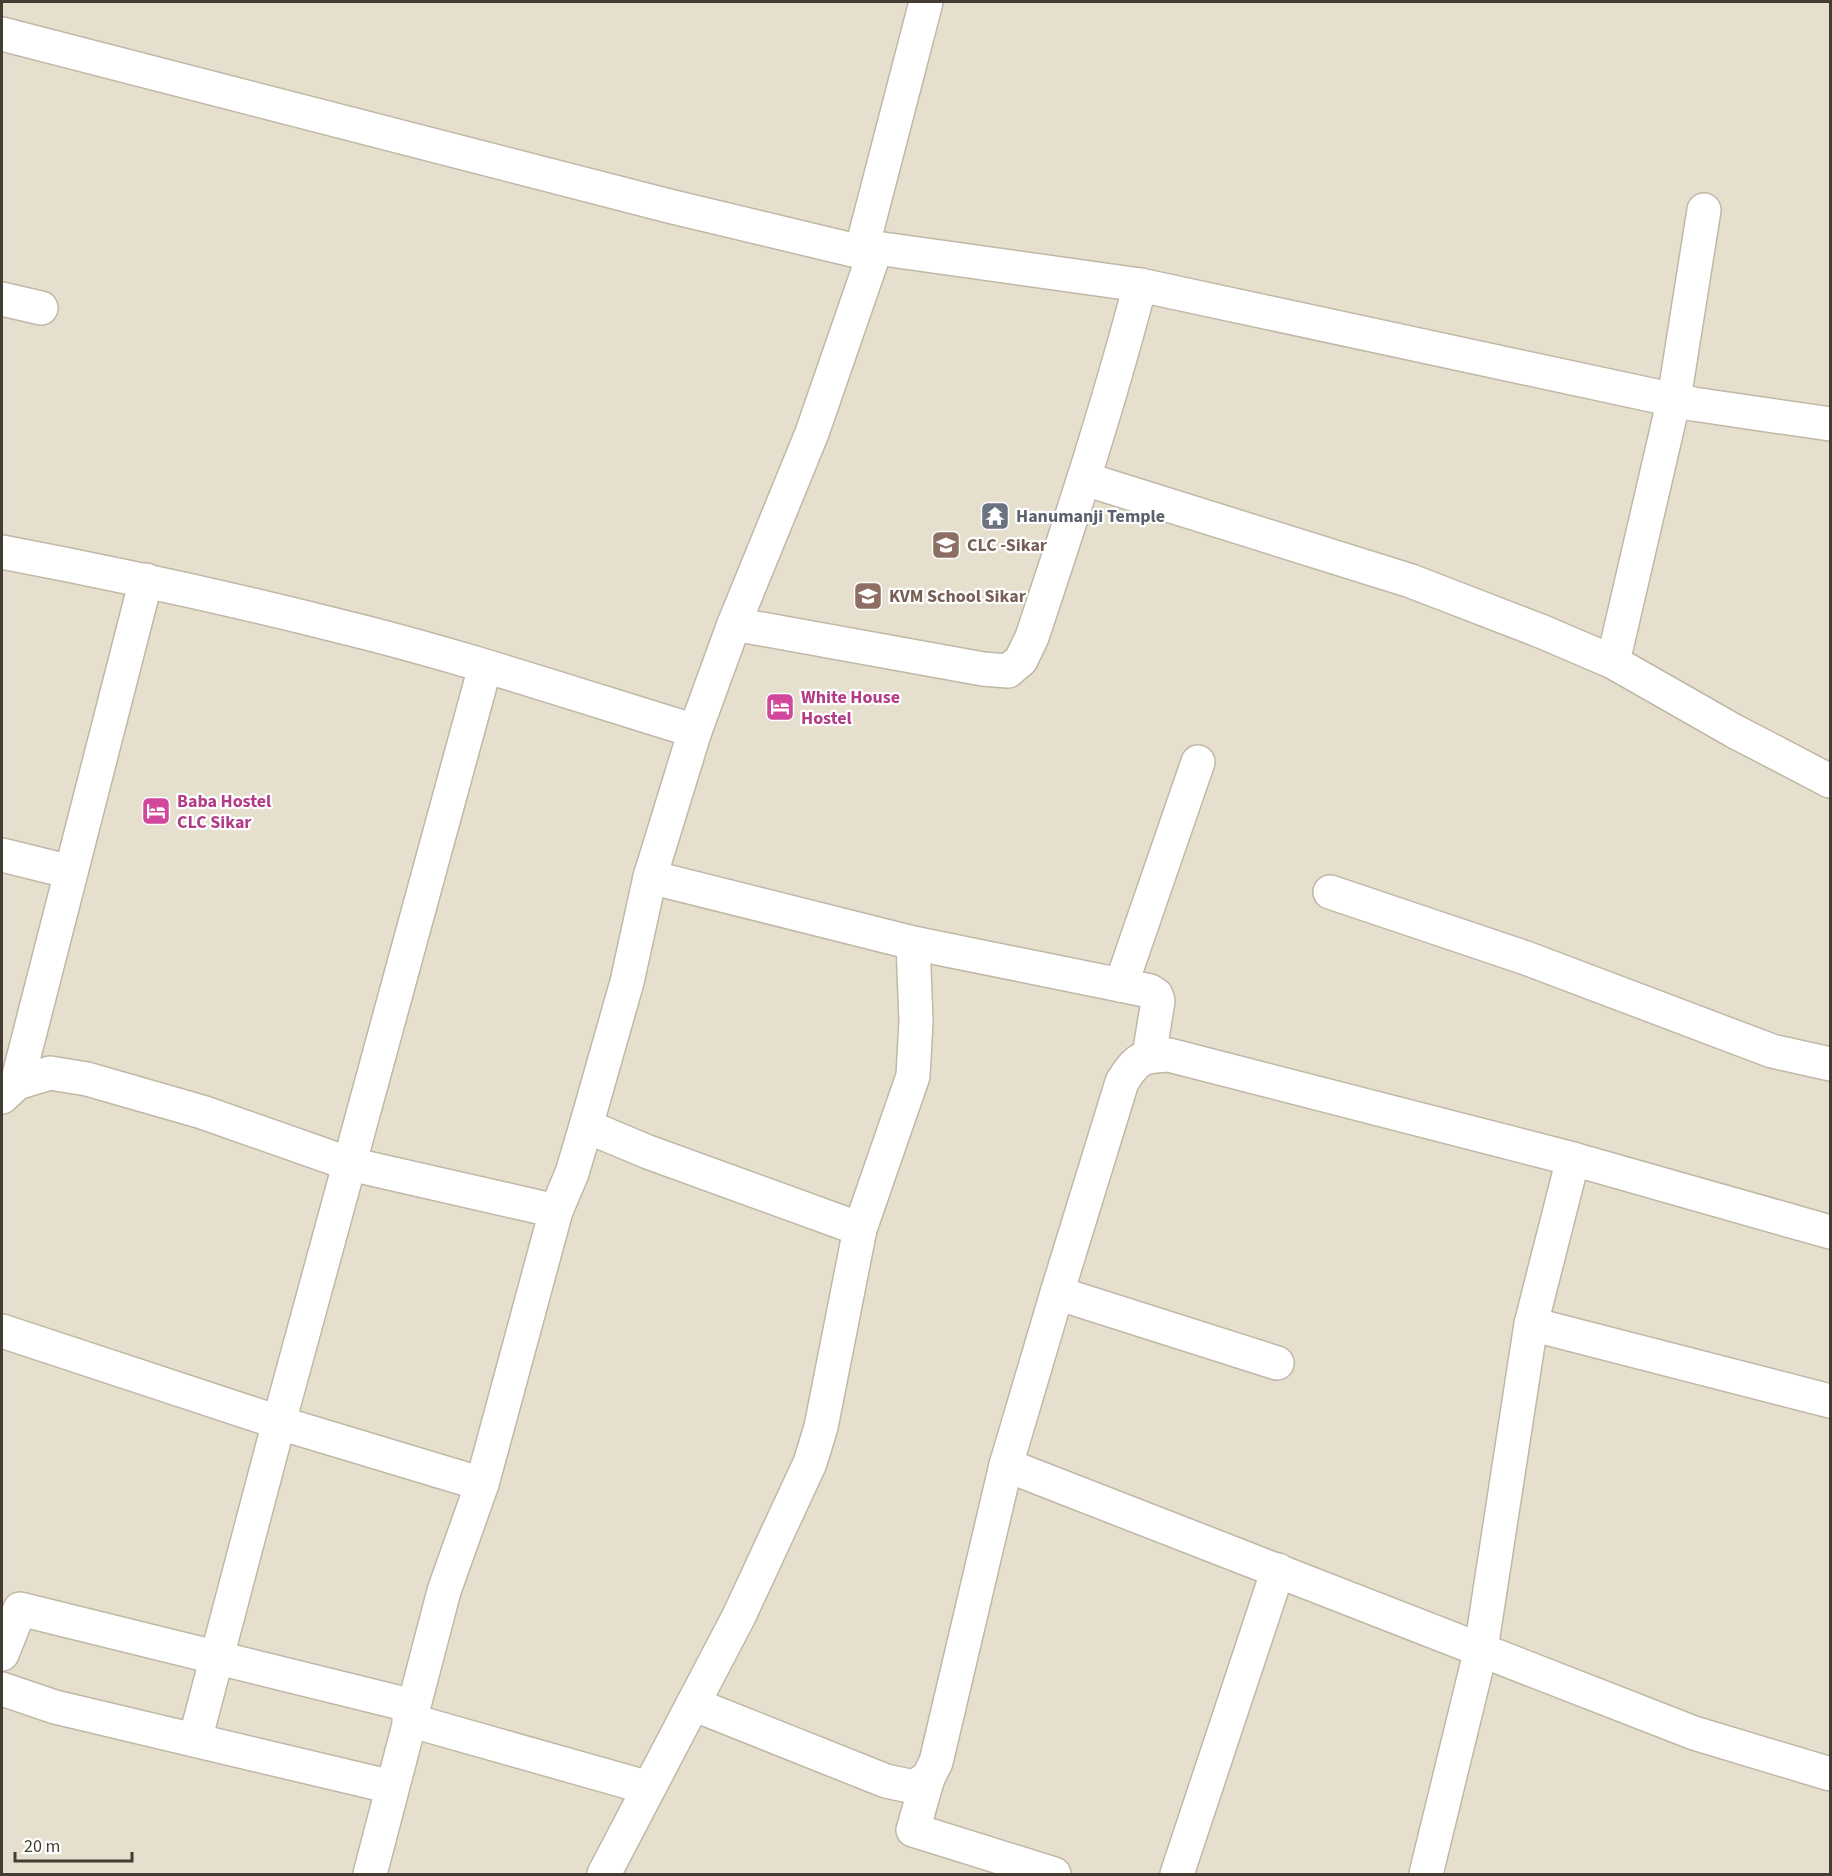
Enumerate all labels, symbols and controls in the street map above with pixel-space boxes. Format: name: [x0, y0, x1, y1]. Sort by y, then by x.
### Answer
temple icon: Hanumanji Temple: [979, 500, 1011, 532]
place label: Hanumanji Temple: [1016, 504, 1165, 529]
school or university icon: CLC -Sikar: [930, 529, 962, 561]
place label: CLC -Sikar: [967, 533, 1048, 558]
school or university icon: KVM School Sikar: [852, 580, 884, 612]
place label: KVM School Sikar: [889, 584, 1027, 609]
place label: White House Hostel: [801, 685, 900, 731]
hotel icon: White House Hostel: [764, 691, 796, 723]
place label: Baba Hostel CLC Sikar: [177, 789, 271, 835]
hotel icon: Baba Hostel CLC Sikar: [140, 795, 172, 827]
scale bar: [15, 1825, 132, 1863]
text: 20 m: [24, 1834, 60, 1859]

